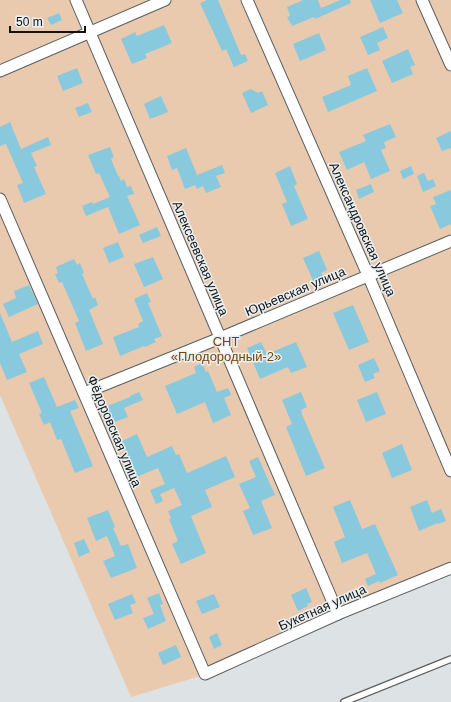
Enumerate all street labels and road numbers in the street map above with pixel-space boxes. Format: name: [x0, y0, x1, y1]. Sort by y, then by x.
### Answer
street label: Александровская улица: [326, 160, 399, 299]
street label: Алексеевская улица: [170, 199, 232, 319]
street label: Юрьевская улица: [243, 263, 348, 319]
street label: Фёдоровская улица: [84, 373, 145, 490]
street label: Букетная улица: [276, 581, 369, 633]

